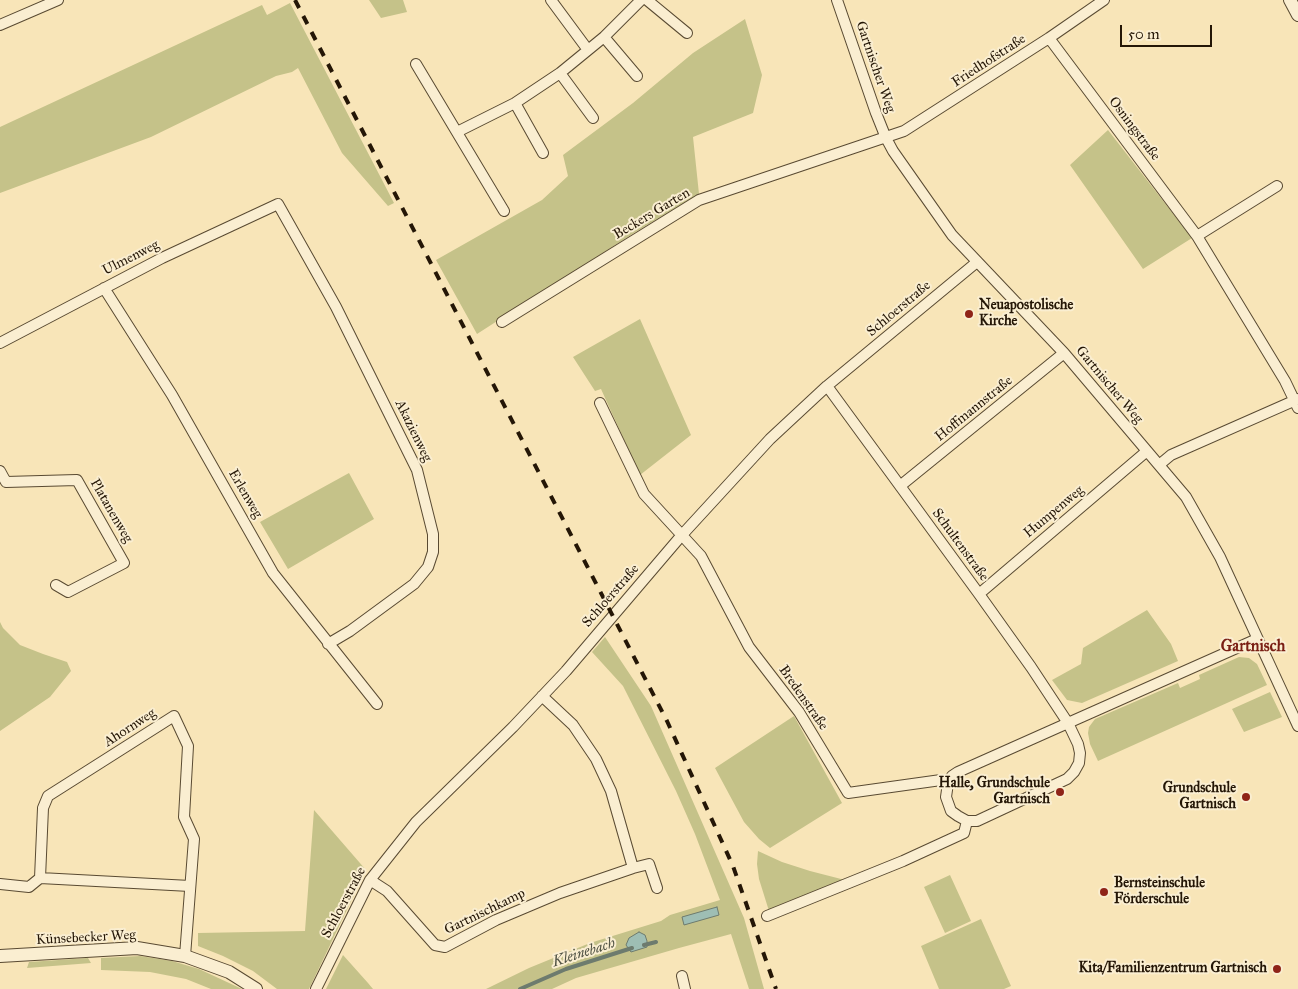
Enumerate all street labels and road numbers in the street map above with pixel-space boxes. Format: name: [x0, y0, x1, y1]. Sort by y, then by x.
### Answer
street label: Gartnischer Weg: [851, 19, 899, 115]
street label: Friedhofstraße: [949, 31, 1029, 91]
street label: Osningstraße: [1105, 94, 1163, 164]
street label: Beckers Garten: [611, 185, 693, 243]
street label: Ulmenweg: [100, 237, 162, 279]
street label: Schloerstraße: [864, 277, 934, 341]
street label: Gartnischer Weg: [1072, 343, 1146, 427]
street label: Hoffmannstraße: [932, 373, 1016, 445]
street label: Akazienweg: [391, 397, 435, 465]
street label: Erlenweg: [224, 467, 266, 521]
street label: Platanenweg: [86, 476, 136, 546]
street label: Humpenweg: [1021, 482, 1087, 542]
street label: Schultenstraße: [928, 505, 992, 585]
street label: Schloerstraße: [579, 561, 643, 631]
street label: Bredenstraße: [775, 662, 831, 734]
street label: Ahornweg: [101, 705, 159, 751]
street label: Schloerstraße: [318, 865, 370, 941]
street label: Gartnischkamp: [442, 885, 528, 939]
street label: Künsebecker Weg: [36, 927, 136, 949]

